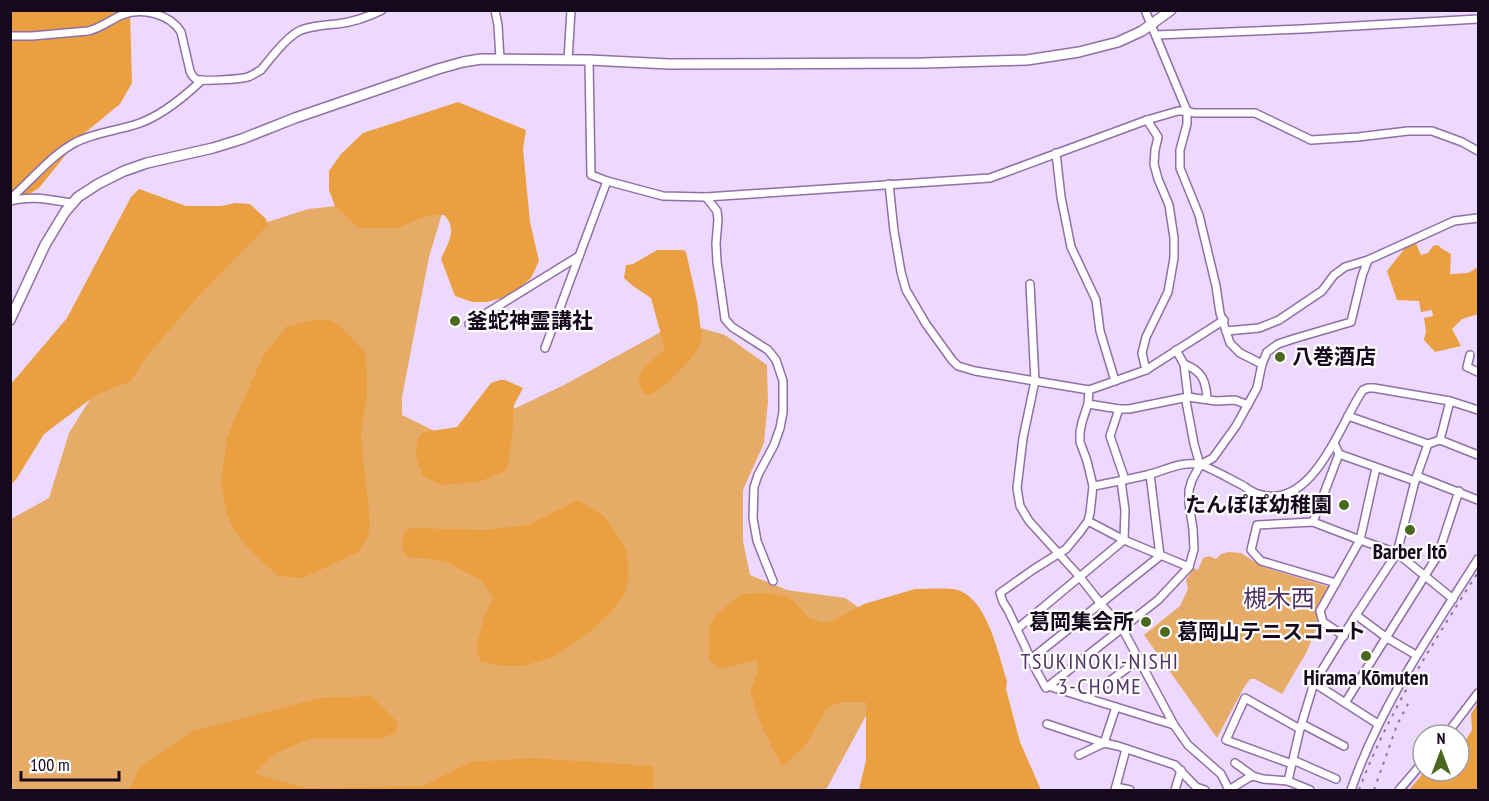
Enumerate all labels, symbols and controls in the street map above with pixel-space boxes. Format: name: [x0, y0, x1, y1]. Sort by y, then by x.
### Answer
place label: 釜蛇神霊講社: [467, 307, 593, 334]
marker: 釜蛇神霊講社: [448, 314, 462, 328]
place label: 八巻酒店: [1292, 343, 1376, 370]
marker: 八巻酒店: [1273, 350, 1287, 364]
place label: たんぽぽ幼稚園: [1185, 491, 1332, 518]
marker: たんぽぽ幼稚園: [1337, 498, 1351, 512]
marker: Barber Itō: [1403, 523, 1417, 537]
place label: Barber Itō: [1373, 538, 1447, 565]
district label: 槻木西: [1243, 583, 1315, 614]
place label: 葛岡集会所: [1029, 608, 1134, 635]
marker: 葛岡集会所: [1139, 615, 1153, 629]
place label: 葛岡山テニスコート: [1177, 618, 1366, 645]
marker: 葛岡山テニスコート: [1158, 625, 1172, 639]
district label: TSUKINOKI-NISHI 3-CHOME: [1021, 647, 1179, 700]
marker: Hirama Kōmuten: [1359, 649, 1373, 663]
place label: Hirama Kōmuten: [1304, 664, 1428, 691]
north arrow: [1411, 723, 1471, 783]
text: N: [1437, 728, 1445, 748]
scale bar: [21, 744, 118, 782]
text: 100 m: [30, 753, 70, 776]

